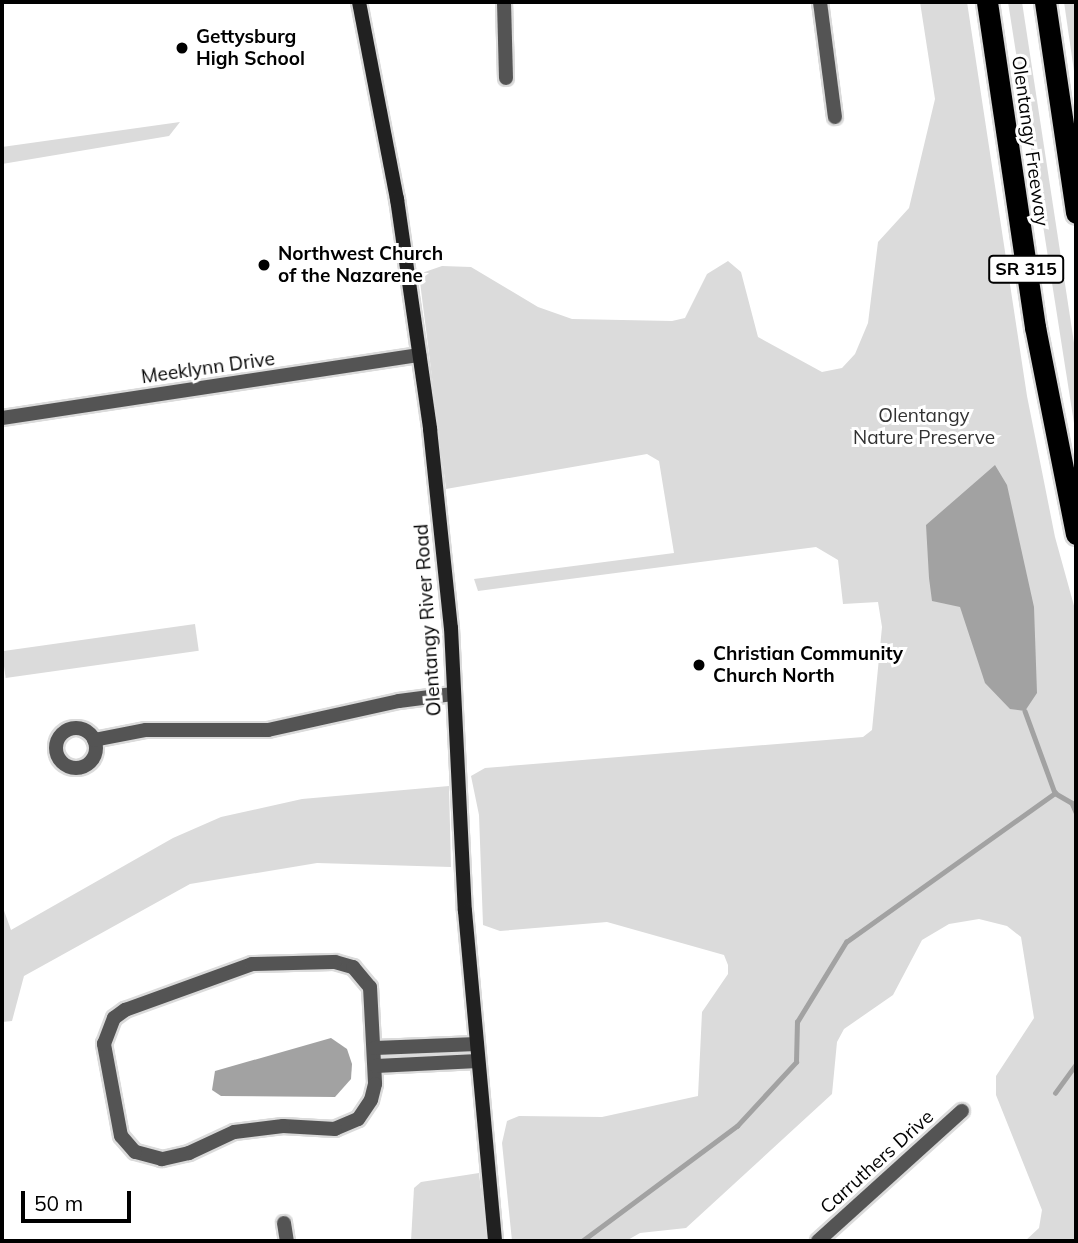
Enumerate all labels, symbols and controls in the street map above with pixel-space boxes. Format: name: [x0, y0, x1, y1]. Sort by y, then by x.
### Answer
place label: Gettysburg High School: [196, 26, 305, 70]
marker: Gettysburg High School: [174, 40, 190, 56]
street label: Olentangy Freeway: [1007, 54, 1053, 228]
place label: Northwest Church of the Nazarene: [278, 243, 443, 287]
road number: SR 315: [988, 255, 1064, 284]
marker: Northwest Church of the Nazarene: [256, 257, 272, 273]
street label: Meeklynn Drive: [140, 347, 276, 389]
park label: Olentangy Nature Preserve: [853, 405, 995, 449]
street label: Olentangy River Road: [410, 523, 446, 717]
place label: Christian Community Church North: [713, 643, 903, 687]
marker: Christian Community Church North: [691, 657, 707, 673]
street label: Carruthers Drive: [816, 1105, 938, 1219]
scale bar: [24, 1176, 135, 1220]
text: 50 m: [34, 1190, 83, 1216]

